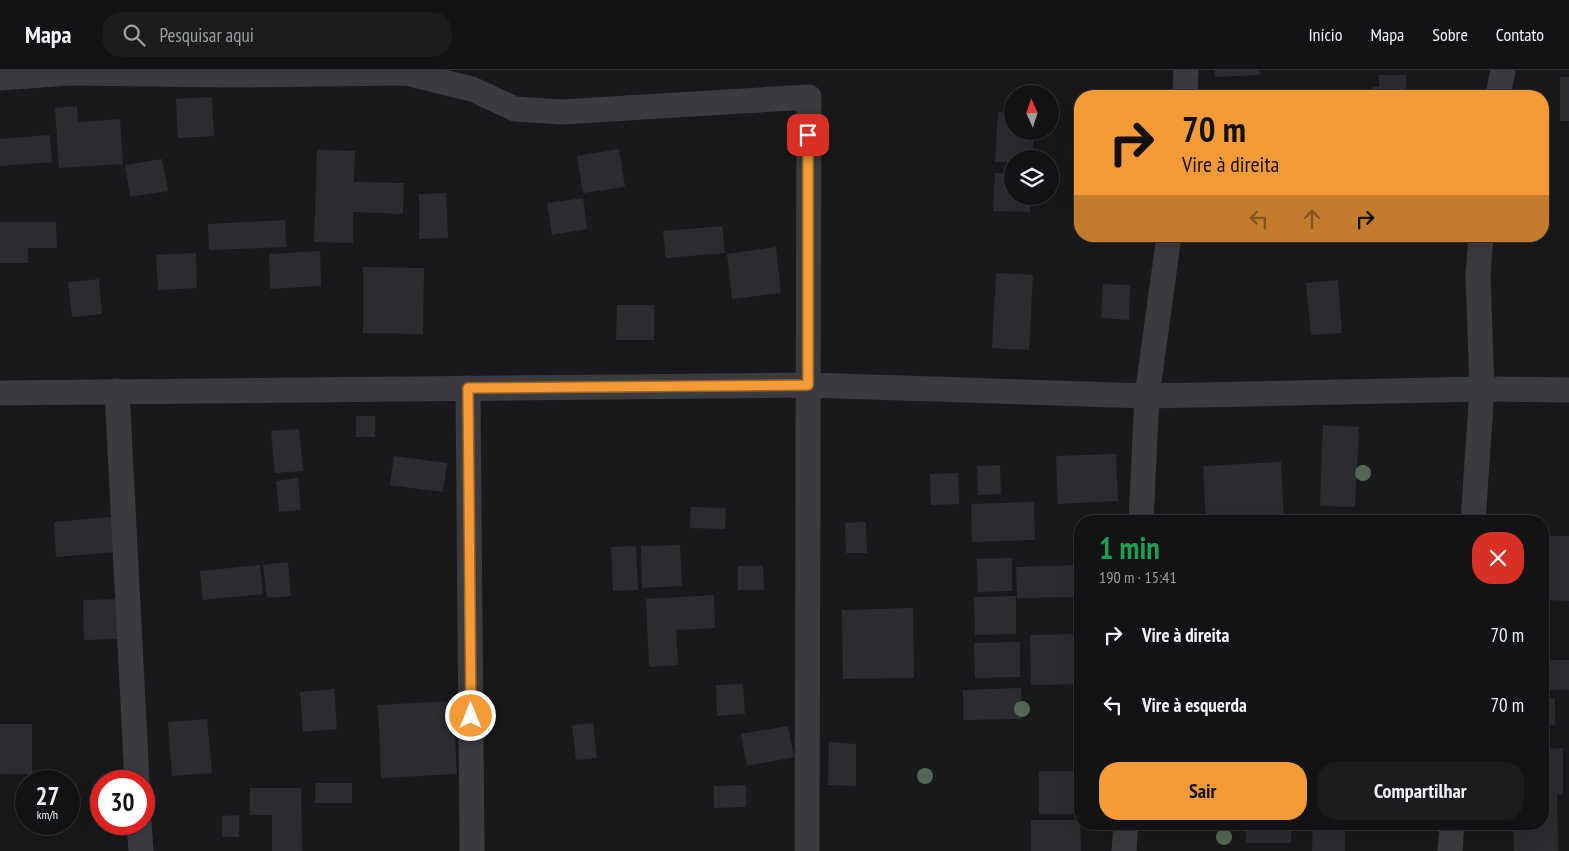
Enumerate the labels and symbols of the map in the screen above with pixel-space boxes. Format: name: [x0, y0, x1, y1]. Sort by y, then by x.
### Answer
north arrow: [1004, 85, 1059, 140]
pin: [787, 114, 829, 156]
position arrow: [444, 689, 496, 741]
speed limit sign: 30: [90, 770, 155, 835]

